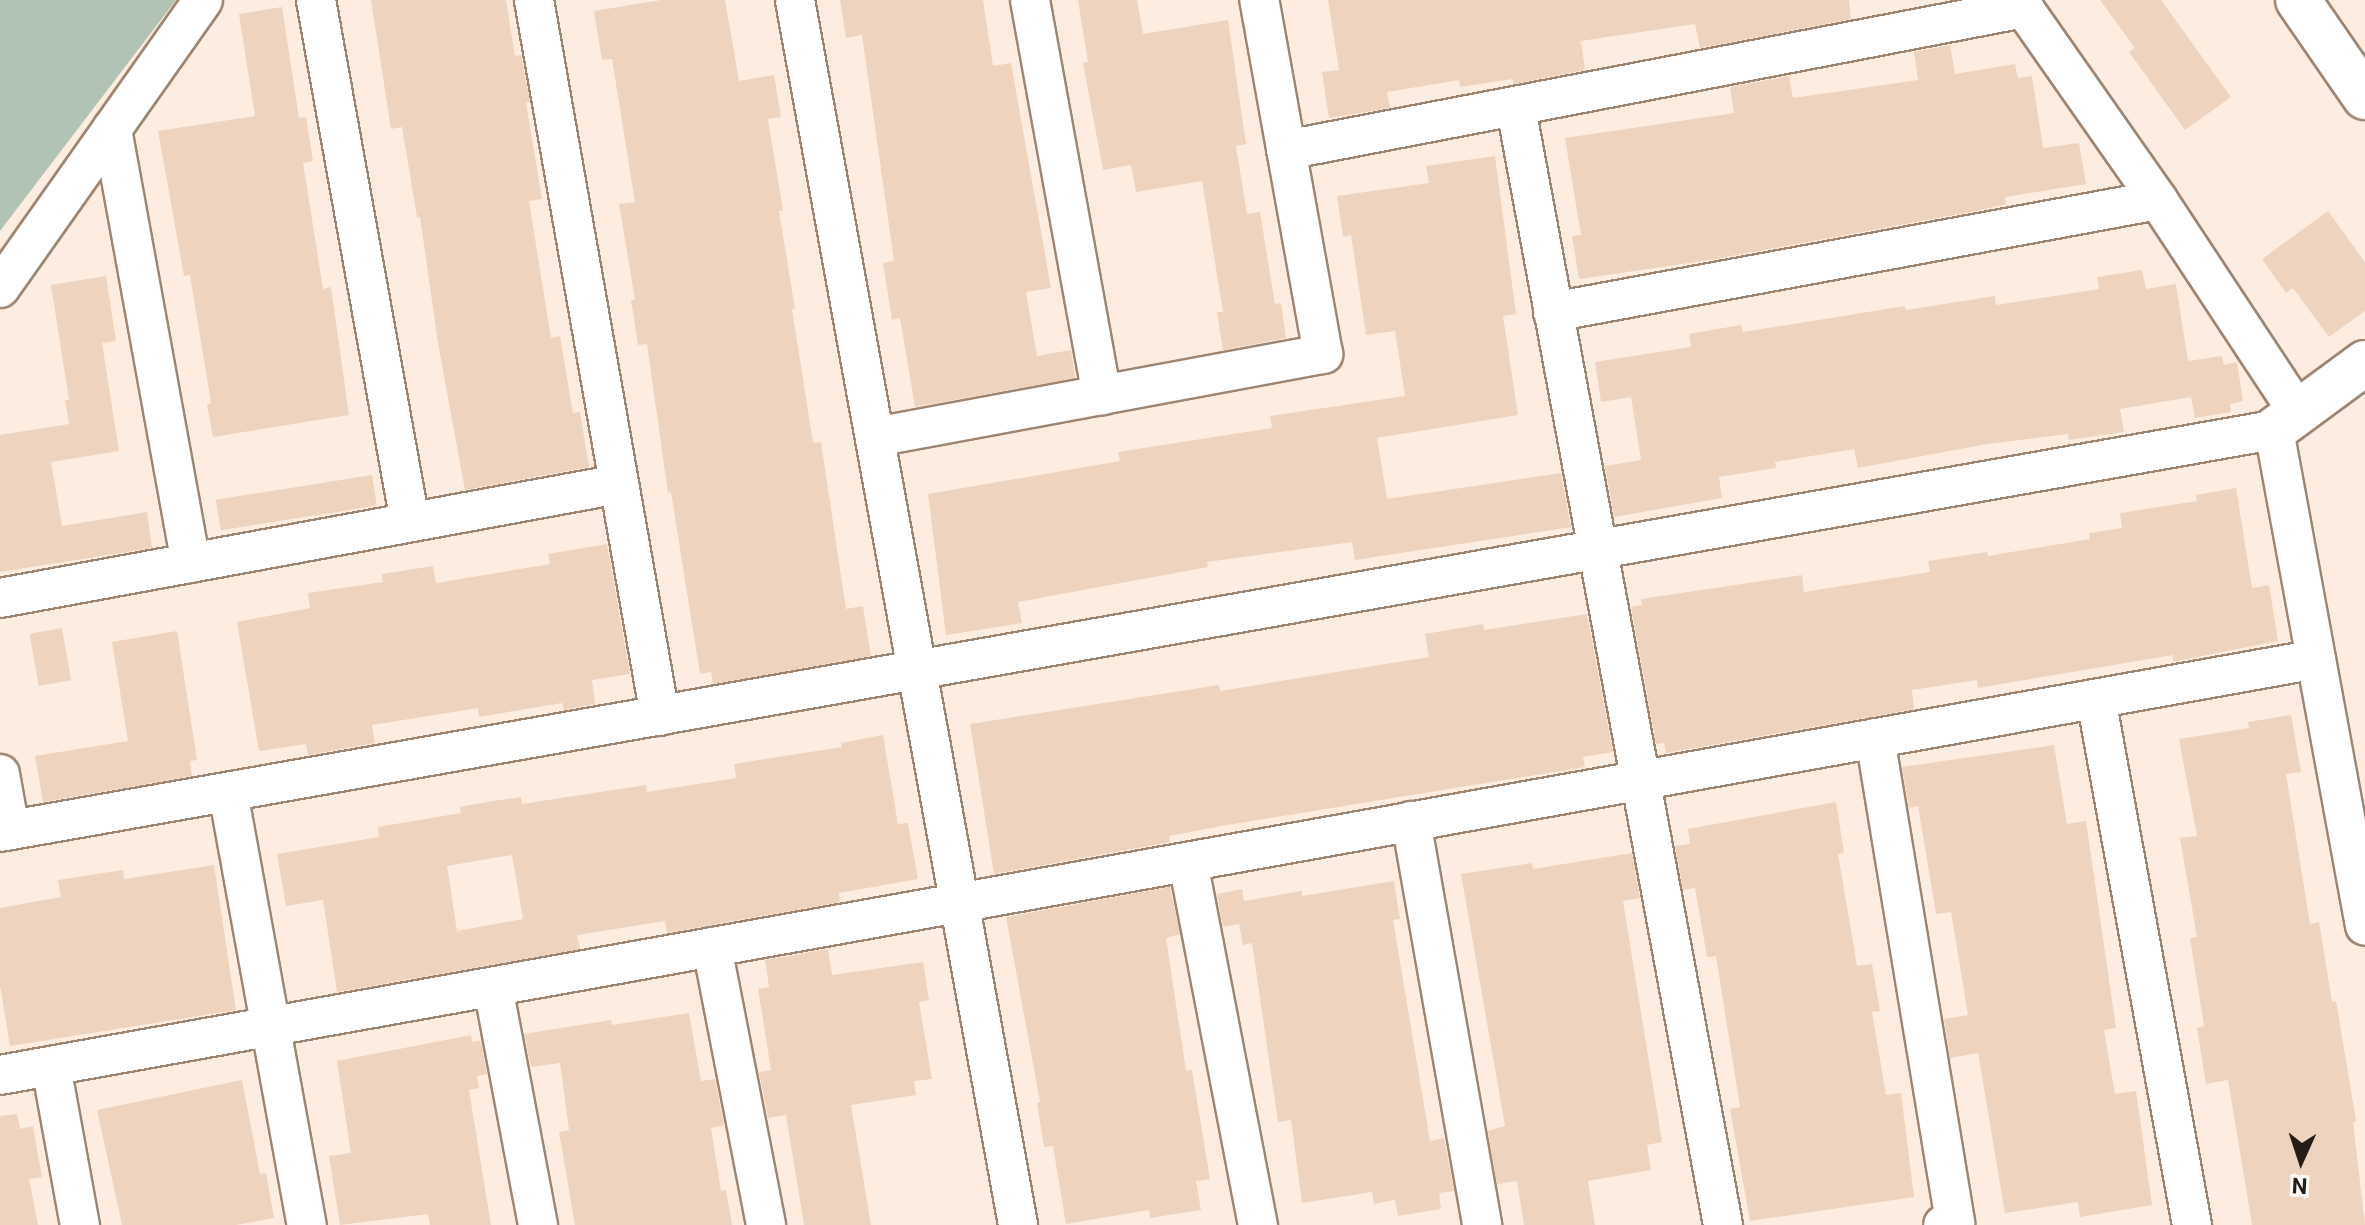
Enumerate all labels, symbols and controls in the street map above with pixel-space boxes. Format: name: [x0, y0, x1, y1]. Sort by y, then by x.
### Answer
north arrow: [2261, 1121, 2341, 1201]
text: N: [2291, 1173, 2308, 1198]

